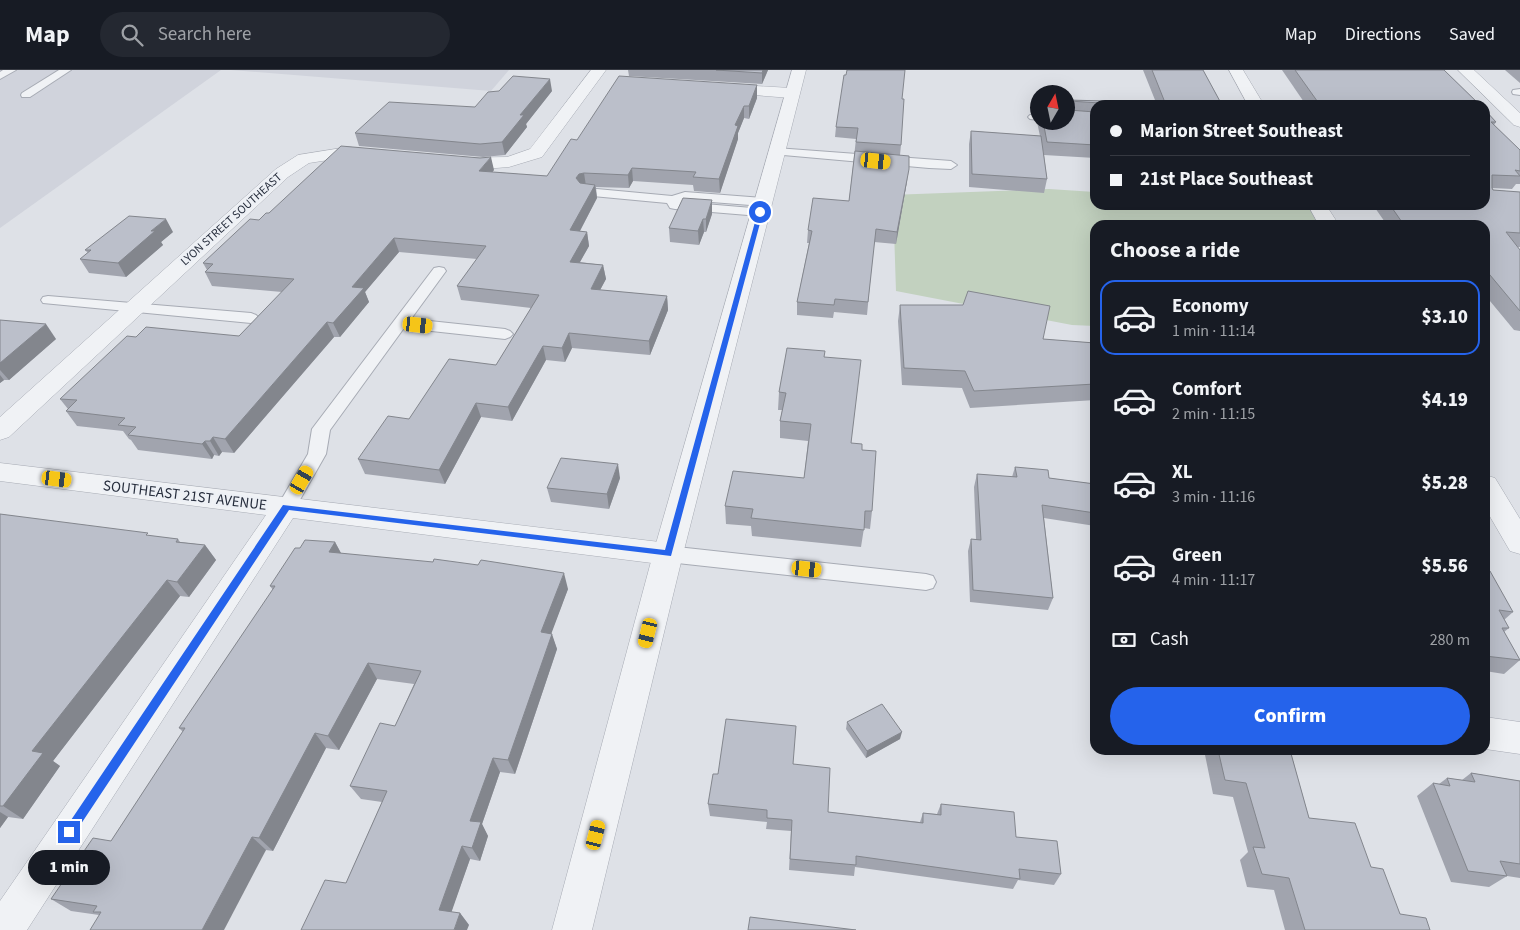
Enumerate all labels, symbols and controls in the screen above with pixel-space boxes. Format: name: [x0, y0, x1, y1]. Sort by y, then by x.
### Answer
search box: [100, 12, 450, 57]
text: Map: [25, 17, 70, 52]
icon: search: [118, 21, 146, 49]
text: Search here: [158, 21, 251, 48]
text: Map: [1285, 22, 1317, 47]
text: Directions: [1345, 22, 1421, 47]
text: Saved: [1449, 22, 1495, 47]
north arrow: [1030, 85, 1075, 130]
map controls: [1030, 85, 1075, 130]
text: Marion Street Southeast: [1140, 118, 1343, 145]
car: [860, 152, 891, 170]
text: 21st Place Southeast: [1140, 166, 1313, 193]
street label: LYON STREET SOUTHEAST: [177, 169, 286, 270]
route start: [749, 201, 771, 223]
text: Choose a ride: [1110, 234, 1240, 266]
text: Economy: [1172, 293, 1249, 320]
icon: car: [1112, 295, 1157, 340]
text: $3.10: [1422, 304, 1468, 331]
car: [402, 316, 433, 334]
text: 1 min · 11:14: [1172, 320, 1255, 342]
text: Comfort: [1172, 376, 1242, 403]
icon: car: [1112, 378, 1157, 423]
text: $4.19: [1422, 387, 1468, 414]
text: 2 min · 11:15: [1172, 403, 1255, 425]
text: XL: [1172, 459, 1193, 486]
icon: car: [1112, 461, 1157, 506]
car: [288, 463, 315, 497]
car: [41, 470, 72, 488]
text: $5.28: [1422, 470, 1468, 497]
street label: SOUTHEAST 21ST AVENUE: [102, 475, 268, 516]
text: 3 min · 11:16: [1172, 486, 1255, 508]
text: Green: [1172, 542, 1222, 569]
icon: car: [1112, 544, 1157, 589]
text: $5.56: [1422, 553, 1468, 580]
car: [791, 560, 822, 578]
text: 4 min · 11:17: [1172, 569, 1255, 591]
car: [637, 617, 658, 649]
icon: cash: [1110, 626, 1138, 654]
text: Cash: [1150, 626, 1189, 653]
text: 280 m: [1430, 629, 1470, 651]
button: Confirm: [1110, 687, 1470, 745]
car: [585, 819, 606, 851]
route end: [58, 821, 80, 843]
callout: 1 min: [28, 850, 110, 884]
text: 1 min: [49, 856, 89, 878]

